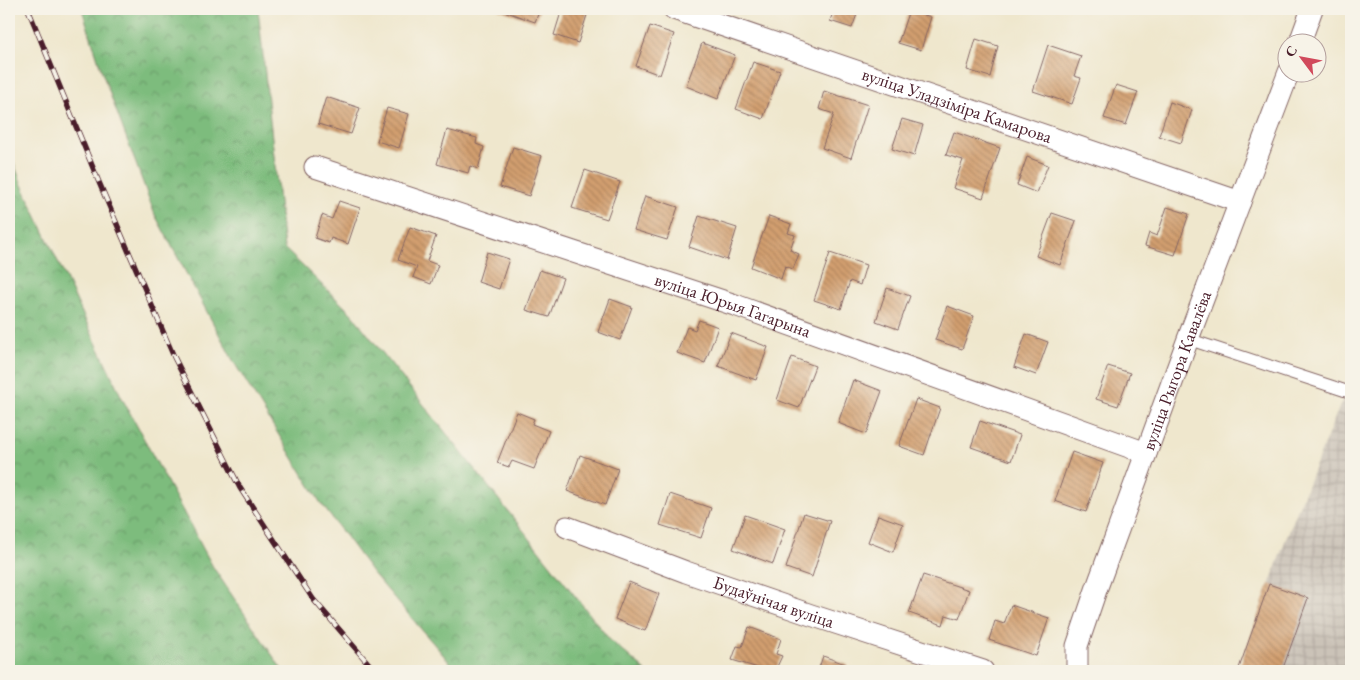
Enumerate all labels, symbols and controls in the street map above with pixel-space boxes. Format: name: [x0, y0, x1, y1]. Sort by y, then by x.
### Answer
north arrow: [1278, 32, 1328, 82]
text: С: [1281, 42, 1301, 60]
street label: вуліца Уладзіміра Камарова: [859, 62, 1056, 148]
street label: вуліца Юрыя Гагарына: [652, 267, 815, 343]
street label: вуліца Рыгора Кавалёва: [1136, 287, 1217, 453]
street label: Будаўнічая вуліца: [710, 570, 838, 633]

